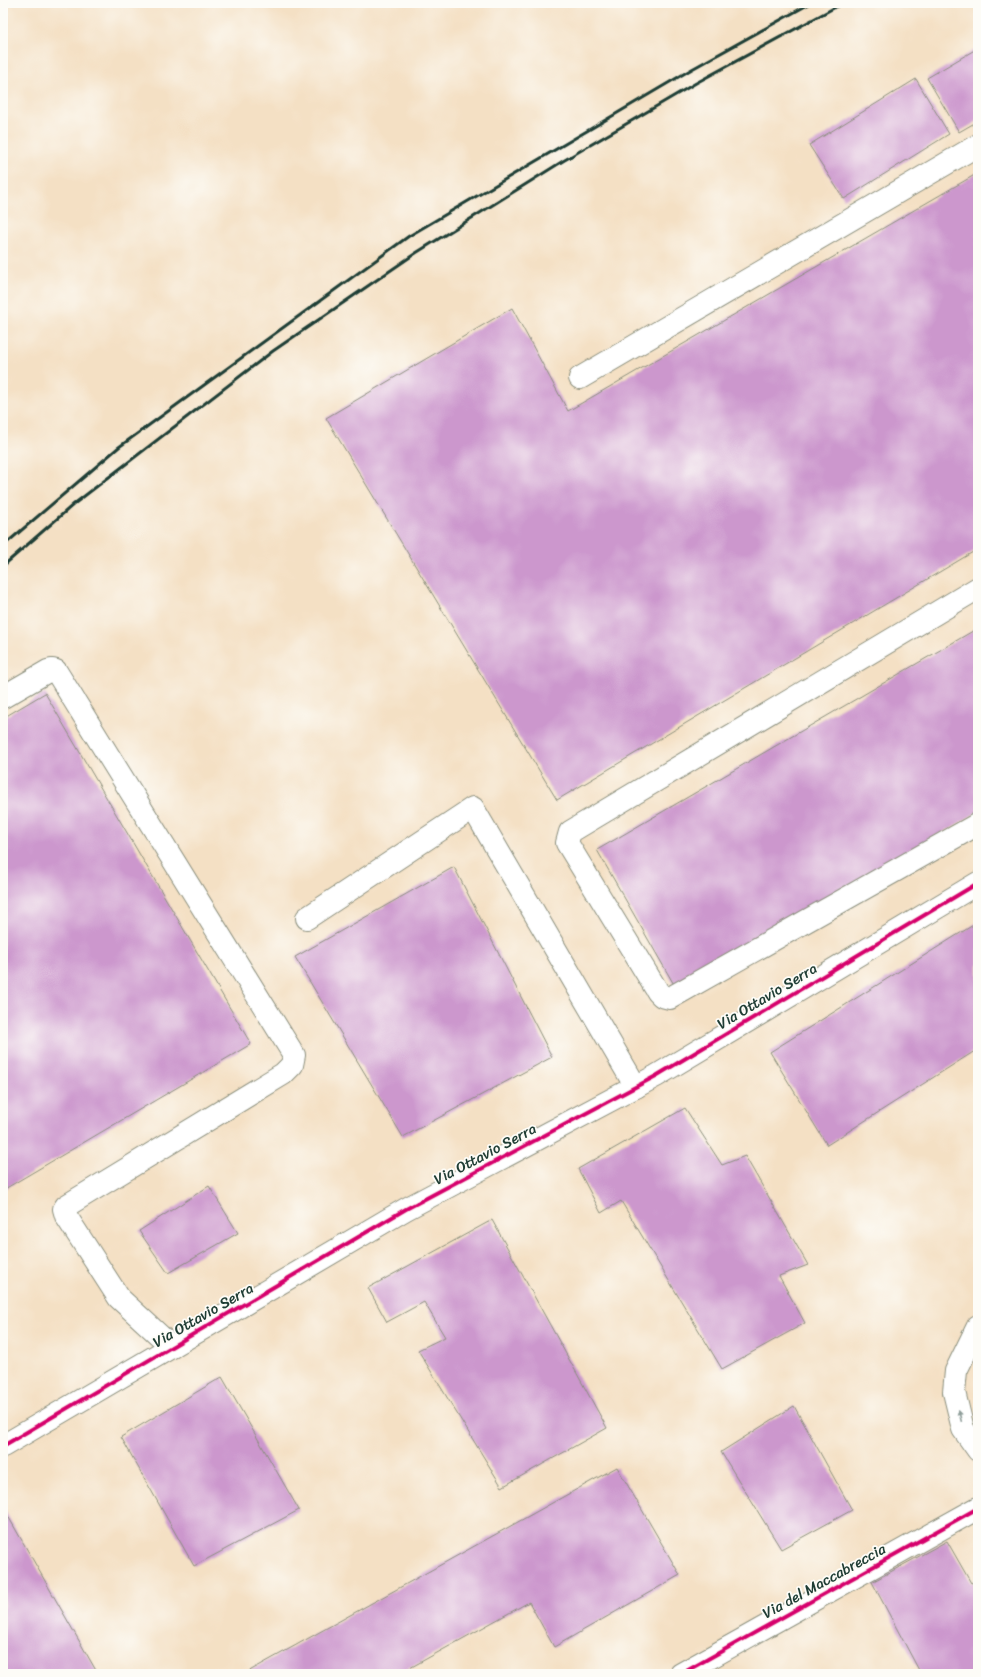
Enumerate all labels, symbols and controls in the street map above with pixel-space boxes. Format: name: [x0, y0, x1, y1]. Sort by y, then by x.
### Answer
street label: Via Ottavio Serra: [712, 955, 823, 1036]
street label: Via Ottavio Serra: [429, 1116, 542, 1192]
street label: Via Ottavio Serra: [147, 1275, 259, 1355]
one-way arrow: [957, 1409, 963, 1421]
street label: Via del Maccabreccia: [757, 1536, 891, 1626]

